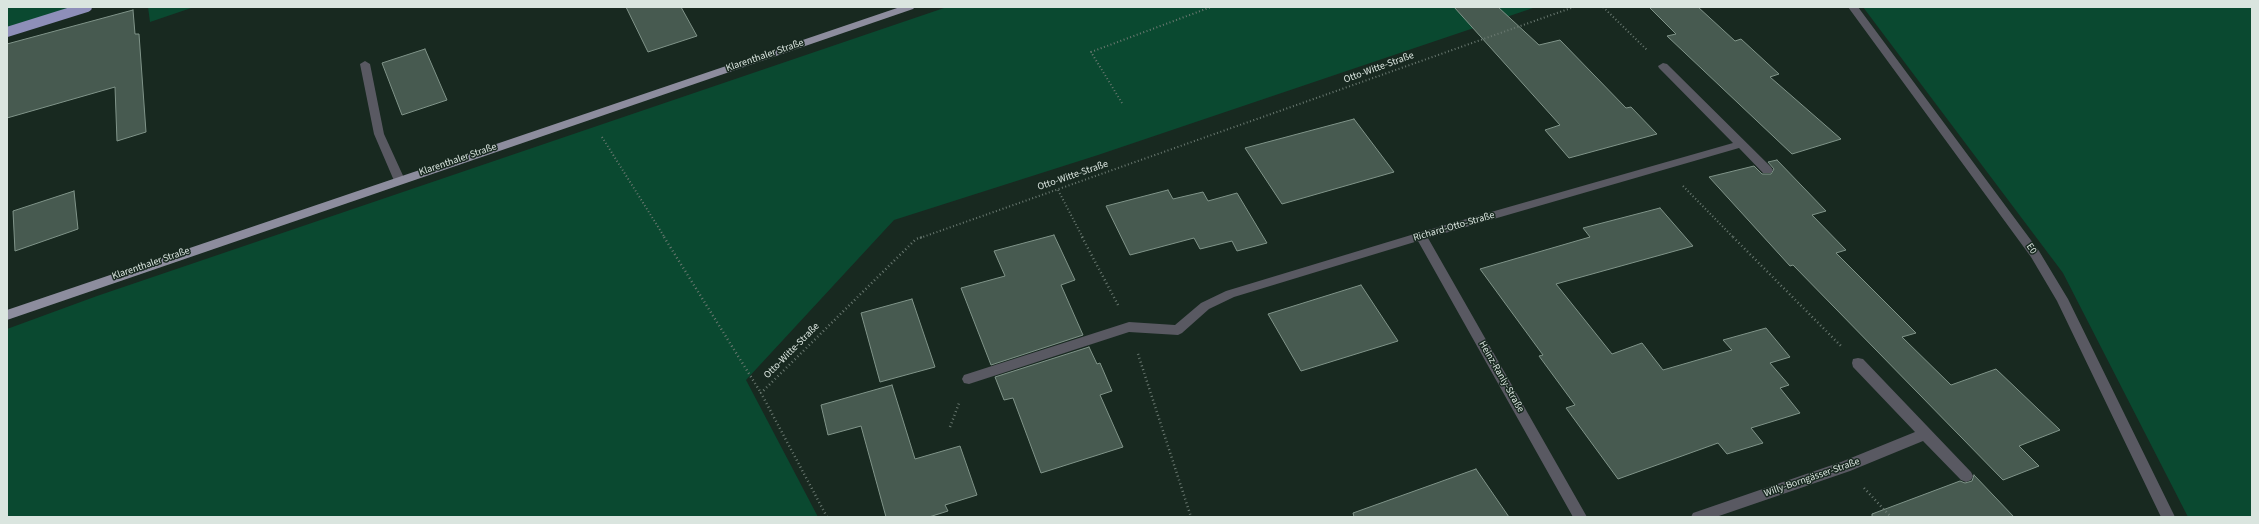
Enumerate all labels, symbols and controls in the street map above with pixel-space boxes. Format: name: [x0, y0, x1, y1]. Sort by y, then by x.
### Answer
street label: Klarenthaler Straße: [725, 37, 805, 75]
street label: Otto-Witte-Straße: [1342, 50, 1416, 86]
street label: Klarenthaler Straße: [418, 141, 498, 179]
street label: Otto-Witte-Straße: [1036, 158, 1110, 194]
street label: Richard-Otto-Straße: [1412, 210, 1496, 244]
street label: E0: [2023, 241, 2039, 257]
street label: Klarenthaler Straße: [111, 245, 191, 283]
street label: Otto-Witte-Straße: [762, 321, 822, 381]
street label: Heinz-Ranly-Straße: [1476, 339, 1526, 415]
street label: Willy-Borngässer-Straße: [1763, 456, 1861, 500]

